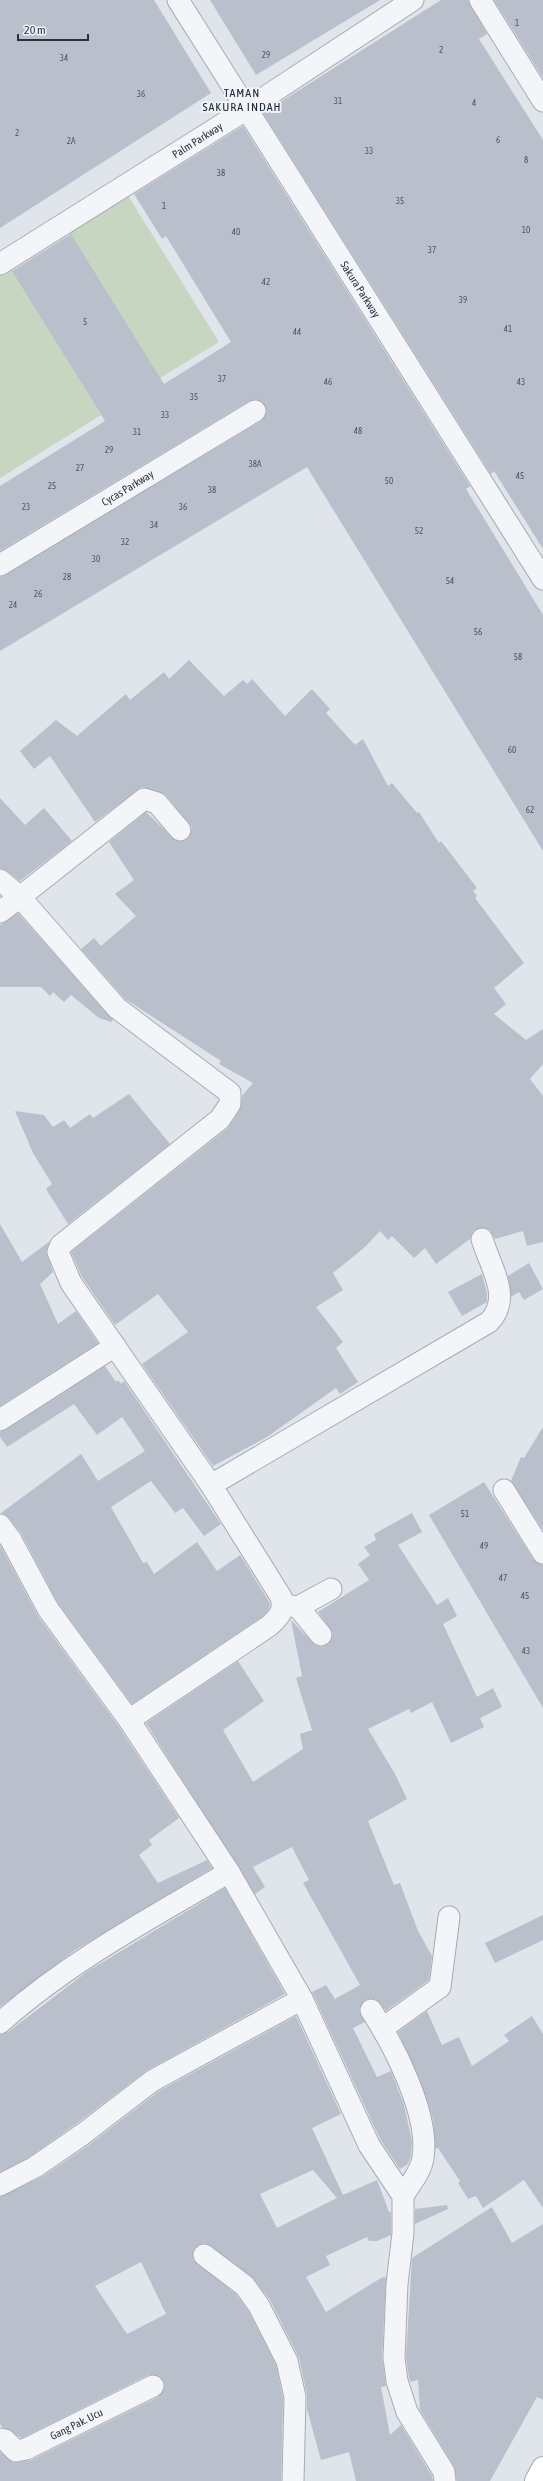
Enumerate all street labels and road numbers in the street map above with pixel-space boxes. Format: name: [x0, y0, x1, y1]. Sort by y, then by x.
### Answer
street label: Palm Parkway: [170, 120, 225, 160]
street label: Sakura Parkway: [338, 259, 383, 320]
street label: Cycas Parkway: [99, 467, 156, 508]
street label: Gang Pak. Ucu: [48, 2406, 105, 2442]

